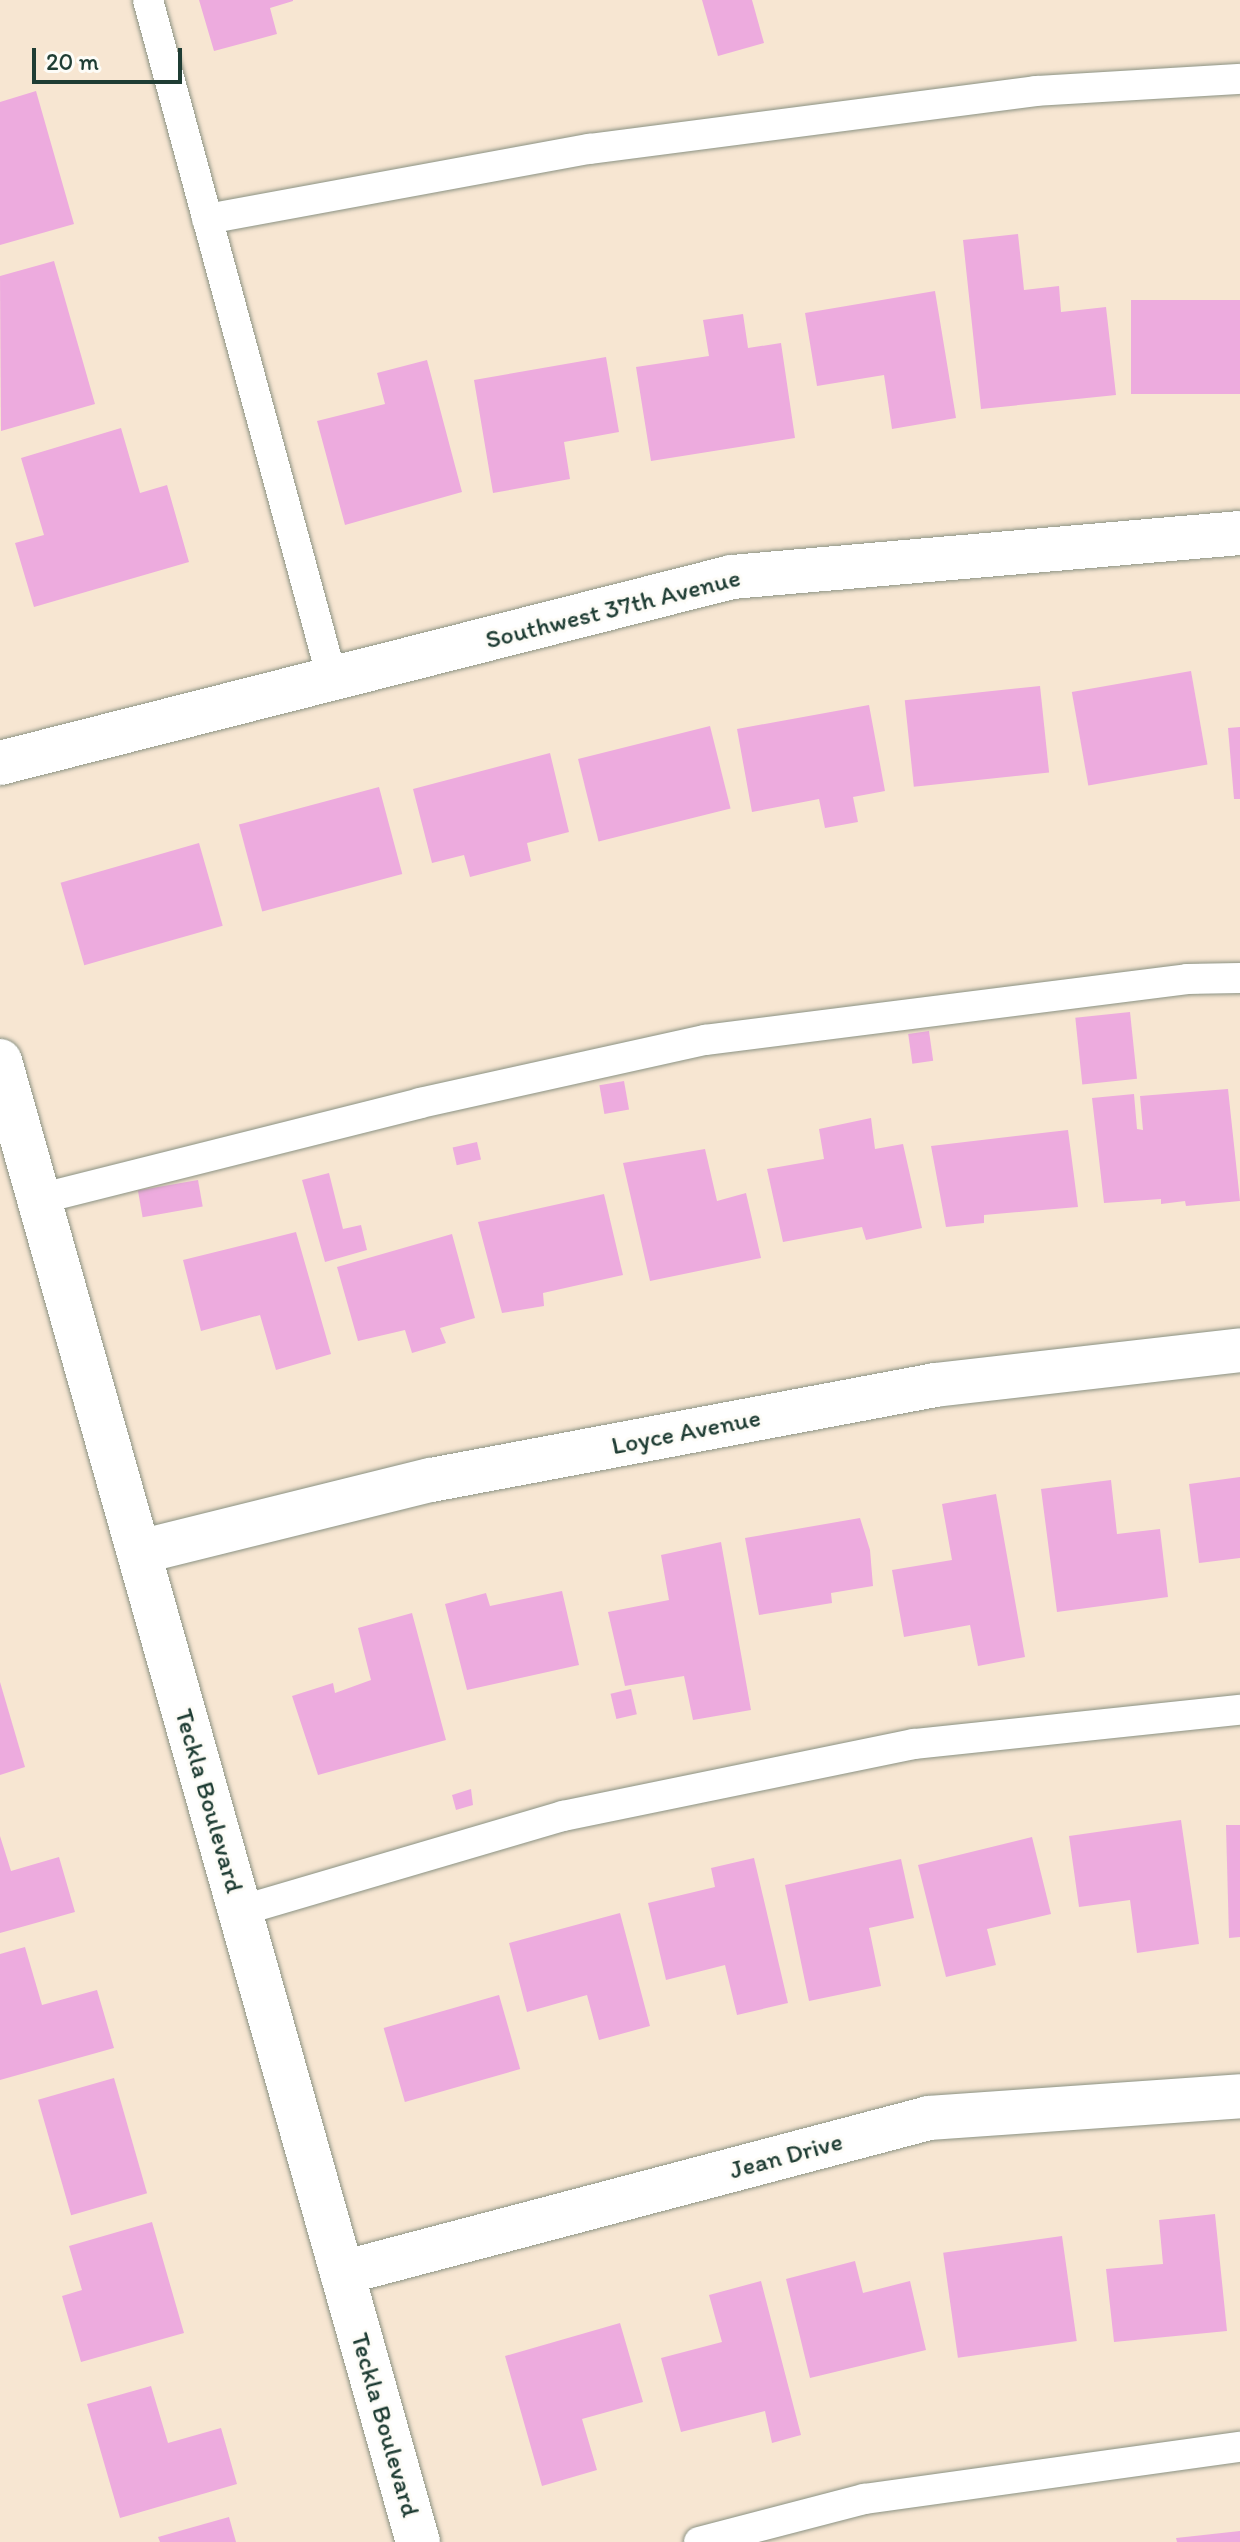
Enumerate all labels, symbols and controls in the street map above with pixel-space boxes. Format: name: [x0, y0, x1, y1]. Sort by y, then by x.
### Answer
scale bar: [36, 32, 186, 82]
text: 20 m: [46, 47, 99, 76]
street label: Southwest 37th Avenue: [483, 562, 743, 656]
street label: Loyce Avenue: [609, 1402, 763, 1462]
street label: Teckla Boulevard: [168, 1705, 250, 1897]
street label: Jean Drive: [725, 2126, 847, 2186]
street label: Teckla Boulevard: [344, 2329, 426, 2521]

